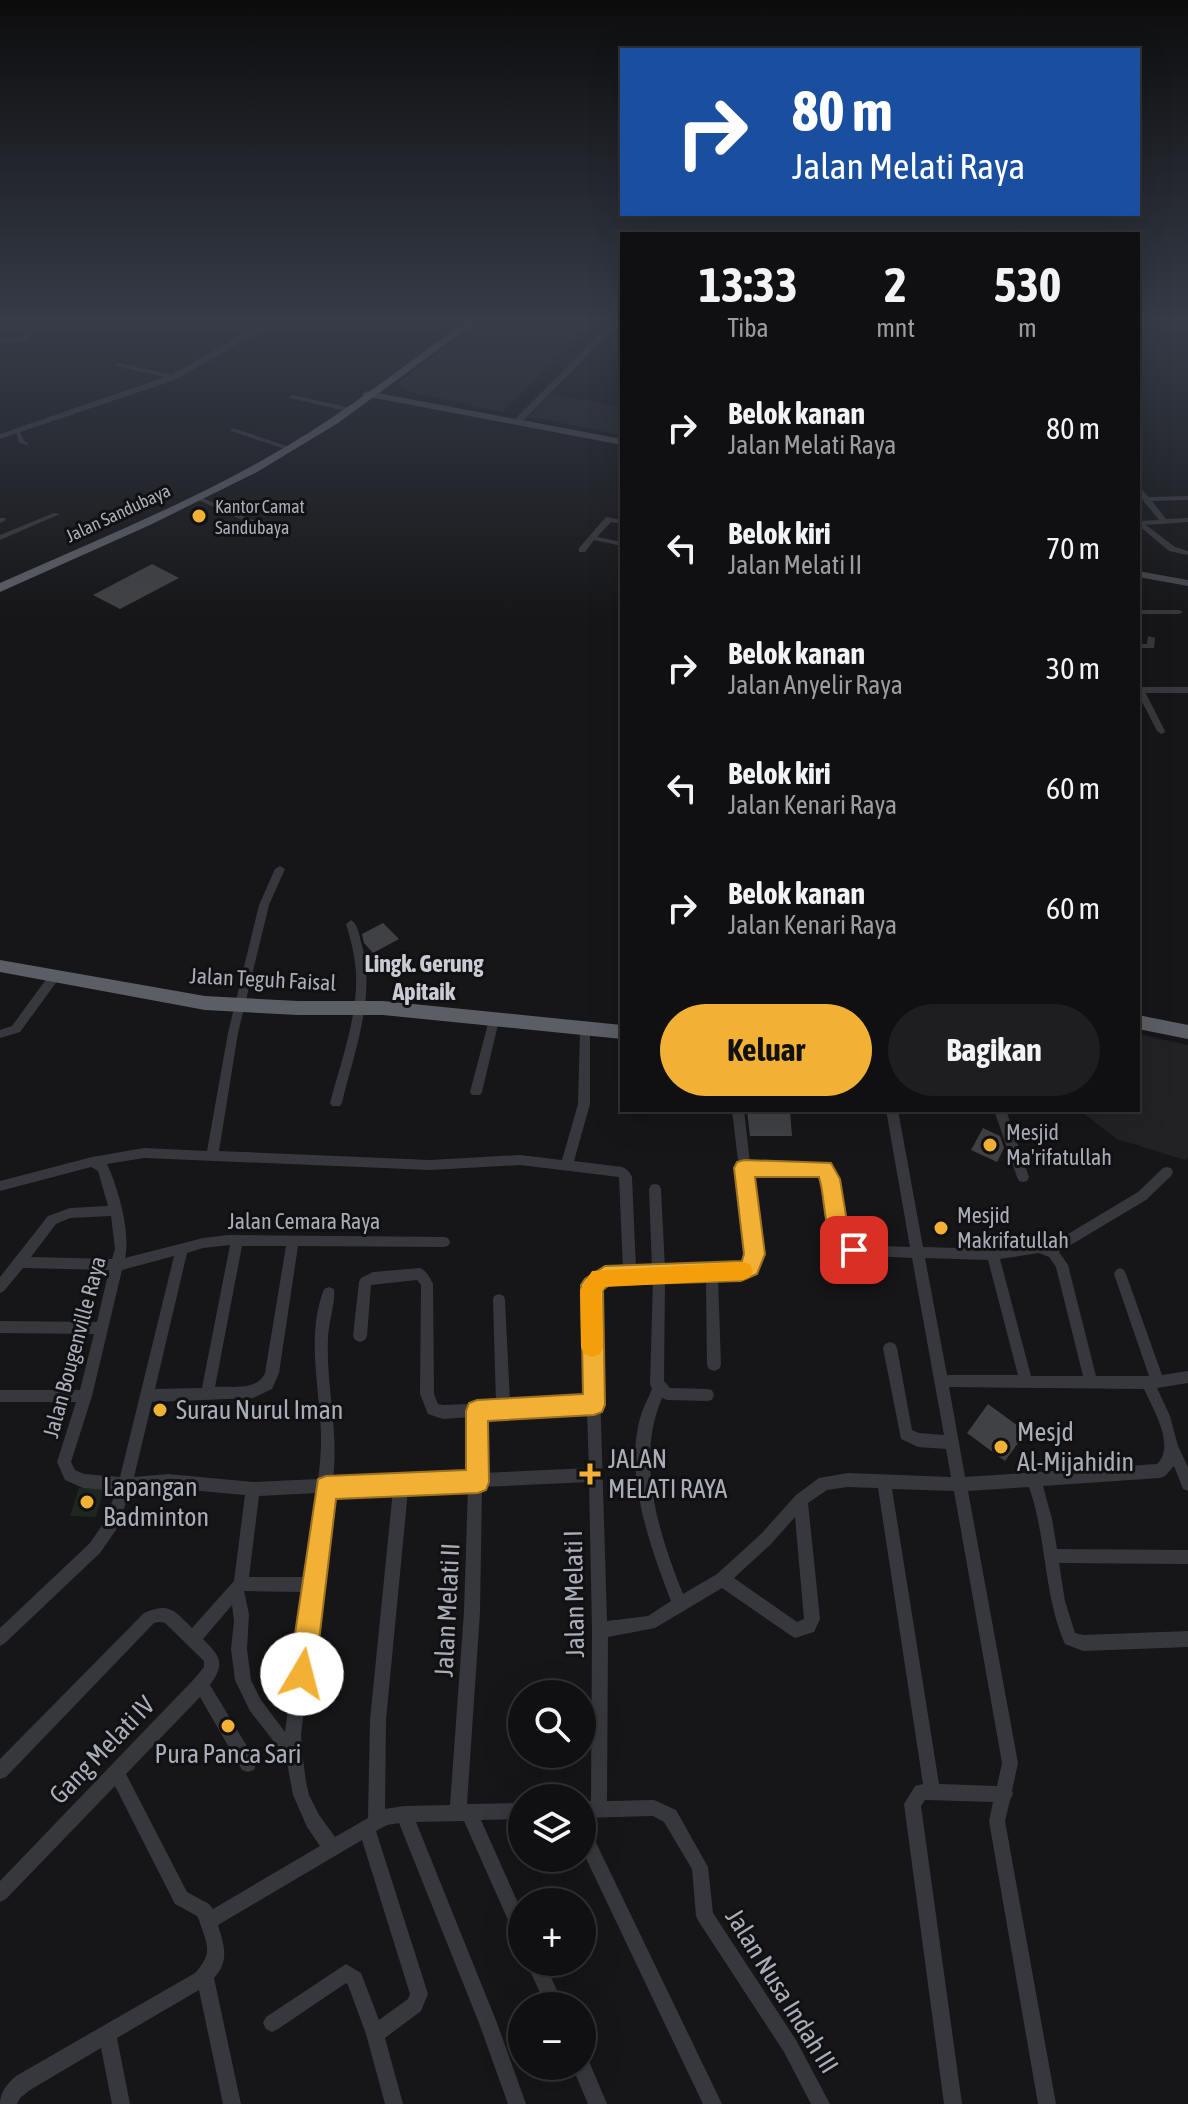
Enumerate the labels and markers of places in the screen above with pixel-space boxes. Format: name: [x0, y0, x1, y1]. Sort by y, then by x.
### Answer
place label: Kantor Camat Sandubaya: [215, 496, 305, 538]
marker: Kantor Camat Sandubaya: [190, 507, 208, 525]
place label: Mesjid Ma'rifatullah: [1006, 1119, 1112, 1170]
marker: Mesjid Ma'rifatullah: [981, 1136, 999, 1154]
place label: Mesjid Makrifatullah: [957, 1202, 1069, 1253]
pin: [820, 1216, 888, 1284]
marker: Mesjid Makrifatullah: [932, 1219, 950, 1237]
place label: Surau Nurul Iman: [176, 1395, 343, 1425]
marker: Surau Nurul Iman: [151, 1401, 169, 1419]
place label: Mesjd Al-Mijahidin: [1017, 1417, 1134, 1477]
marker: Mesjd Al-Mijahidin: [992, 1438, 1010, 1456]
place label: JALAN MELATI RAYA: [608, 1444, 728, 1504]
marker: JALAN MELATI RAYA: [579, 1463, 601, 1485]
place label: Lapangan Badminton: [103, 1472, 209, 1532]
marker: Lapangan Badminton: [78, 1493, 96, 1511]
marker: Pura Panca Sari: [219, 1717, 237, 1735]
place label: Pura Panca Sari: [155, 1739, 301, 1769]

